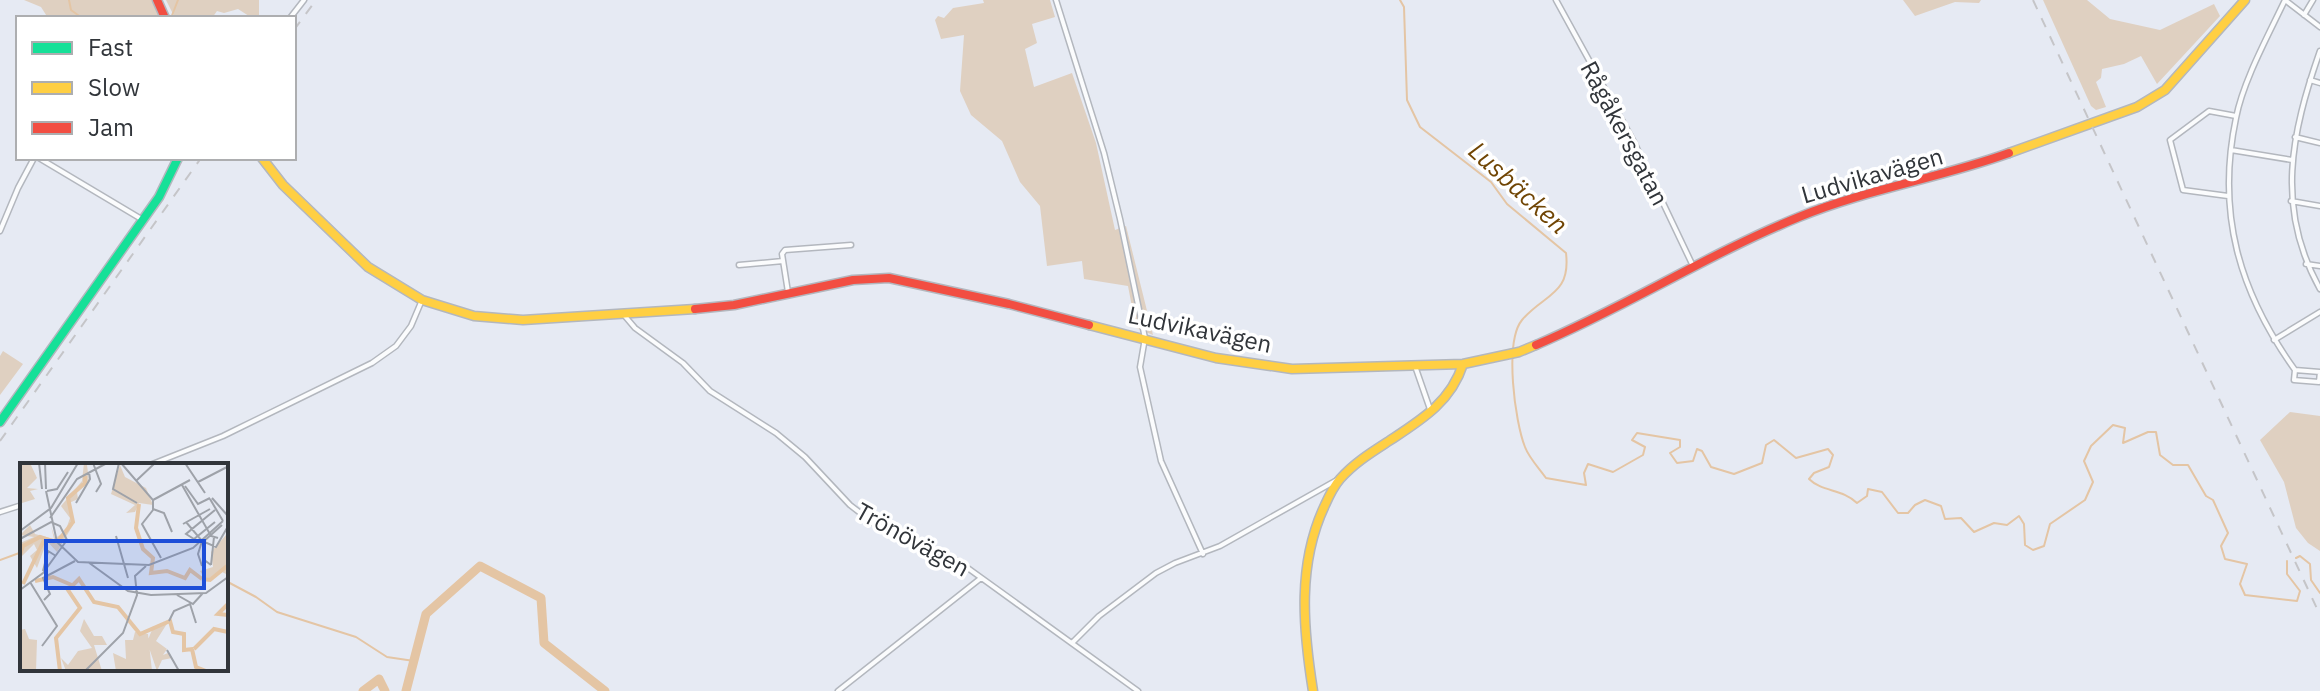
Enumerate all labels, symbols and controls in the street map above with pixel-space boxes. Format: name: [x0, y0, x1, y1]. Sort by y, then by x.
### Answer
legend: [16, 16, 296, 160]
text: Fast: [88, 31, 133, 63]
street label: Rågåkersgatan: [1573, 55, 1677, 211]
text: Slow: [88, 71, 140, 103]
text: Jam: [88, 111, 134, 143]
water label: Lusbäcken: [1462, 133, 1576, 241]
street label: Ludvikavägen: [1797, 139, 1947, 211]
street label: Ludvikavägen: [1125, 298, 1275, 360]
inset map: [20, 463, 228, 671]
street label: Trönövägen: [850, 495, 976, 583]

